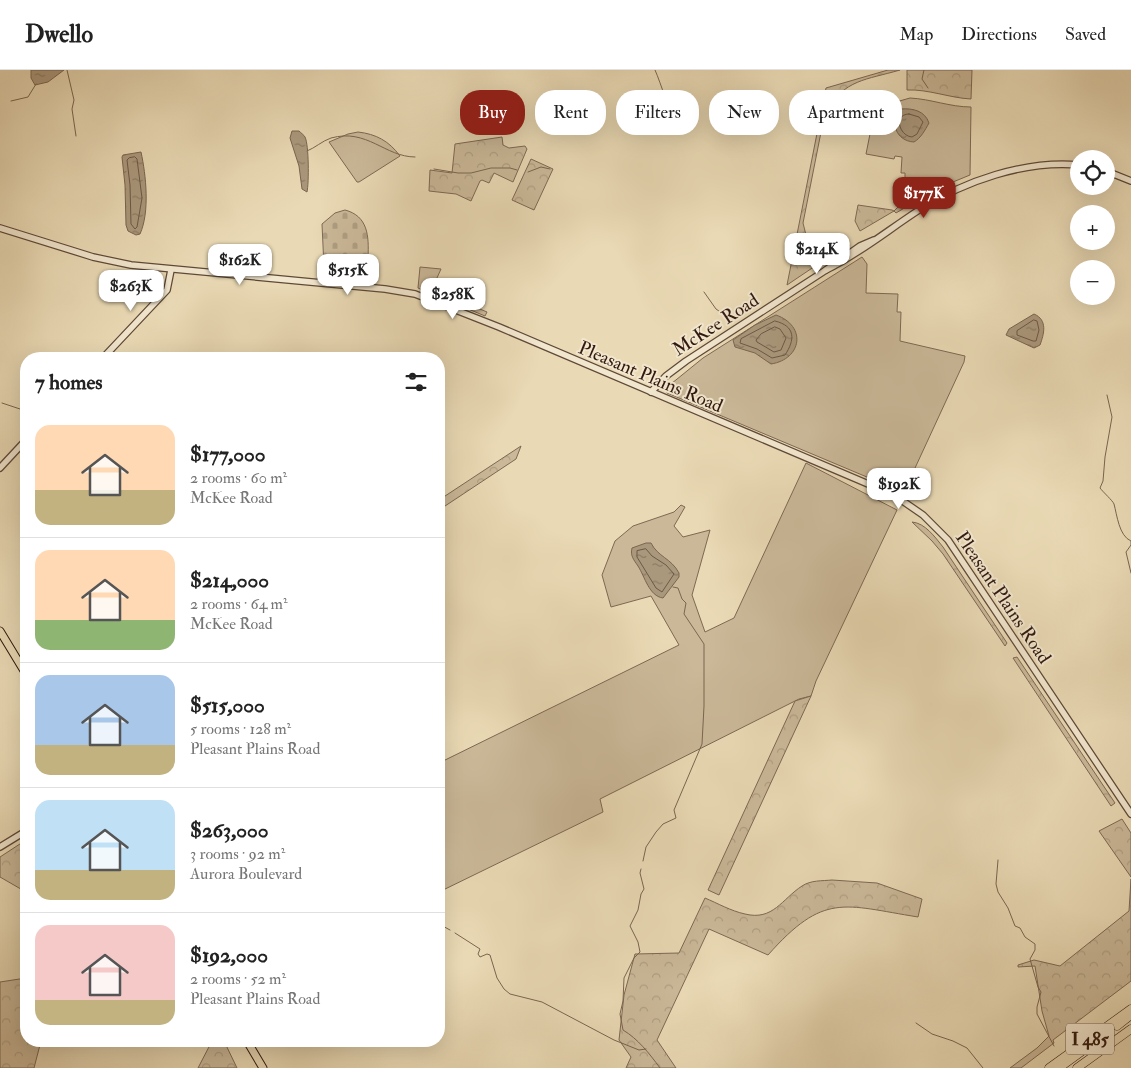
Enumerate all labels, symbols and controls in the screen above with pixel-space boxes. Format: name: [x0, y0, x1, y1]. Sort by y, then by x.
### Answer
text: Dwello: [25, 19, 93, 50]
text: Map: [900, 23, 933, 46]
text: Directions: [961, 23, 1037, 46]
text: Saved: [1065, 23, 1106, 46]
chip: Buy: [460, 90, 525, 135]
chip: Rent: [535, 90, 606, 135]
chip: Filters: [616, 90, 699, 135]
chip: New: [709, 90, 779, 135]
chip: Apartment: [789, 90, 902, 135]
map controls: [1070, 150, 1115, 305]
button: locate: [1070, 150, 1115, 195]
pin: $177K: [889, 176, 959, 219]
text: $177K: [904, 183, 944, 203]
button: +: [1070, 205, 1115, 250]
pin: $214K: [782, 232, 852, 275]
text: $214K: [796, 239, 838, 259]
pin: $162K: [205, 244, 275, 286]
text: $162K: [219, 250, 261, 270]
pin: $515K: [313, 254, 383, 296]
text: $515K: [328, 260, 368, 280]
button: −: [1070, 260, 1115, 305]
pin: $263K: [96, 270, 166, 312]
text: $263K: [110, 276, 152, 296]
pin: $258K: [418, 278, 488, 320]
text: $258K: [432, 284, 474, 304]
street label: McKee Road: [668, 288, 764, 362]
street label: Pleasant Plains Road: [575, 336, 727, 418]
icon: filters: [402, 368, 430, 396]
text: 7 homes: [35, 369, 102, 396]
text: $177,000: [190, 441, 266, 468]
icon: home: [75, 445, 135, 505]
text: 2 rooms · 60 m²: [190, 468, 287, 488]
pin: $192K: [864, 468, 934, 510]
text: $192K: [878, 474, 920, 494]
text: McKee Road: [190, 488, 273, 508]
street label: Pleasant Plains Road: [950, 527, 1057, 669]
text: $214,000: [190, 567, 269, 594]
icon: home: [75, 570, 135, 630]
text: 2 rooms · 64 m²: [190, 594, 288, 614]
text: McKee Road: [190, 614, 273, 634]
text: $515,000: [190, 692, 265, 719]
icon: home: [75, 695, 135, 755]
text: 5 rooms · 128 m²: [190, 719, 291, 739]
text: Pleasant Plains Road: [190, 739, 320, 759]
text: $263,000: [190, 817, 268, 844]
icon: home: [75, 820, 135, 880]
text: 3 rooms · 92 m²: [190, 844, 285, 864]
text: Aurora Boulevard: [190, 864, 302, 884]
text: $192,000: [190, 942, 268, 969]
icon: home: [75, 945, 135, 1005]
text: 2 rooms · 52 m²: [190, 969, 286, 989]
text: Pleasant Plains Road: [190, 989, 320, 1009]
road number: I 485: [1066, 1024, 1114, 1054]

